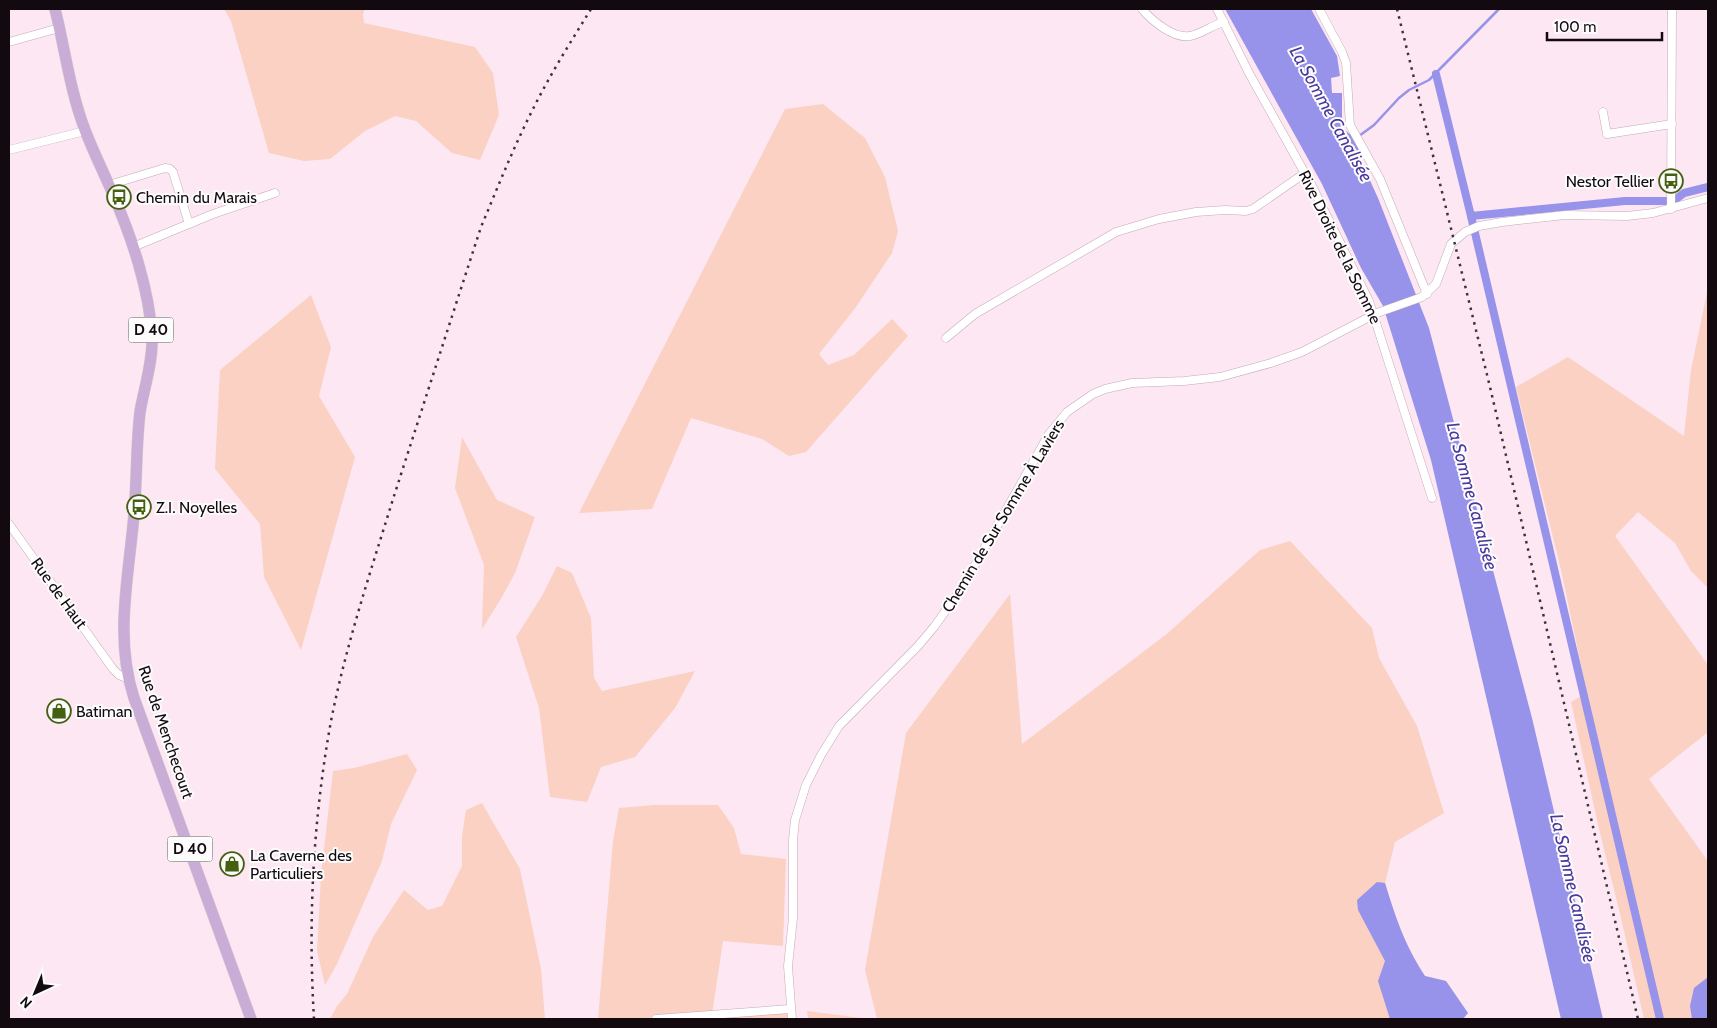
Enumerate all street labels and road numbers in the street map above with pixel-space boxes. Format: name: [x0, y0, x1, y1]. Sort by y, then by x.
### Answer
street label: Rive Droite de la Somme: [1295, 167, 1385, 327]
road number: D 40: [128, 318, 174, 342]
street label: Chemin de Sur Somme À Laviers: [938, 416, 1068, 616]
street label: Rue de Haut: [27, 554, 91, 633]
street label: Rue de Menchecourt: [134, 663, 198, 801]
road number: D 40: [168, 836, 212, 862]

